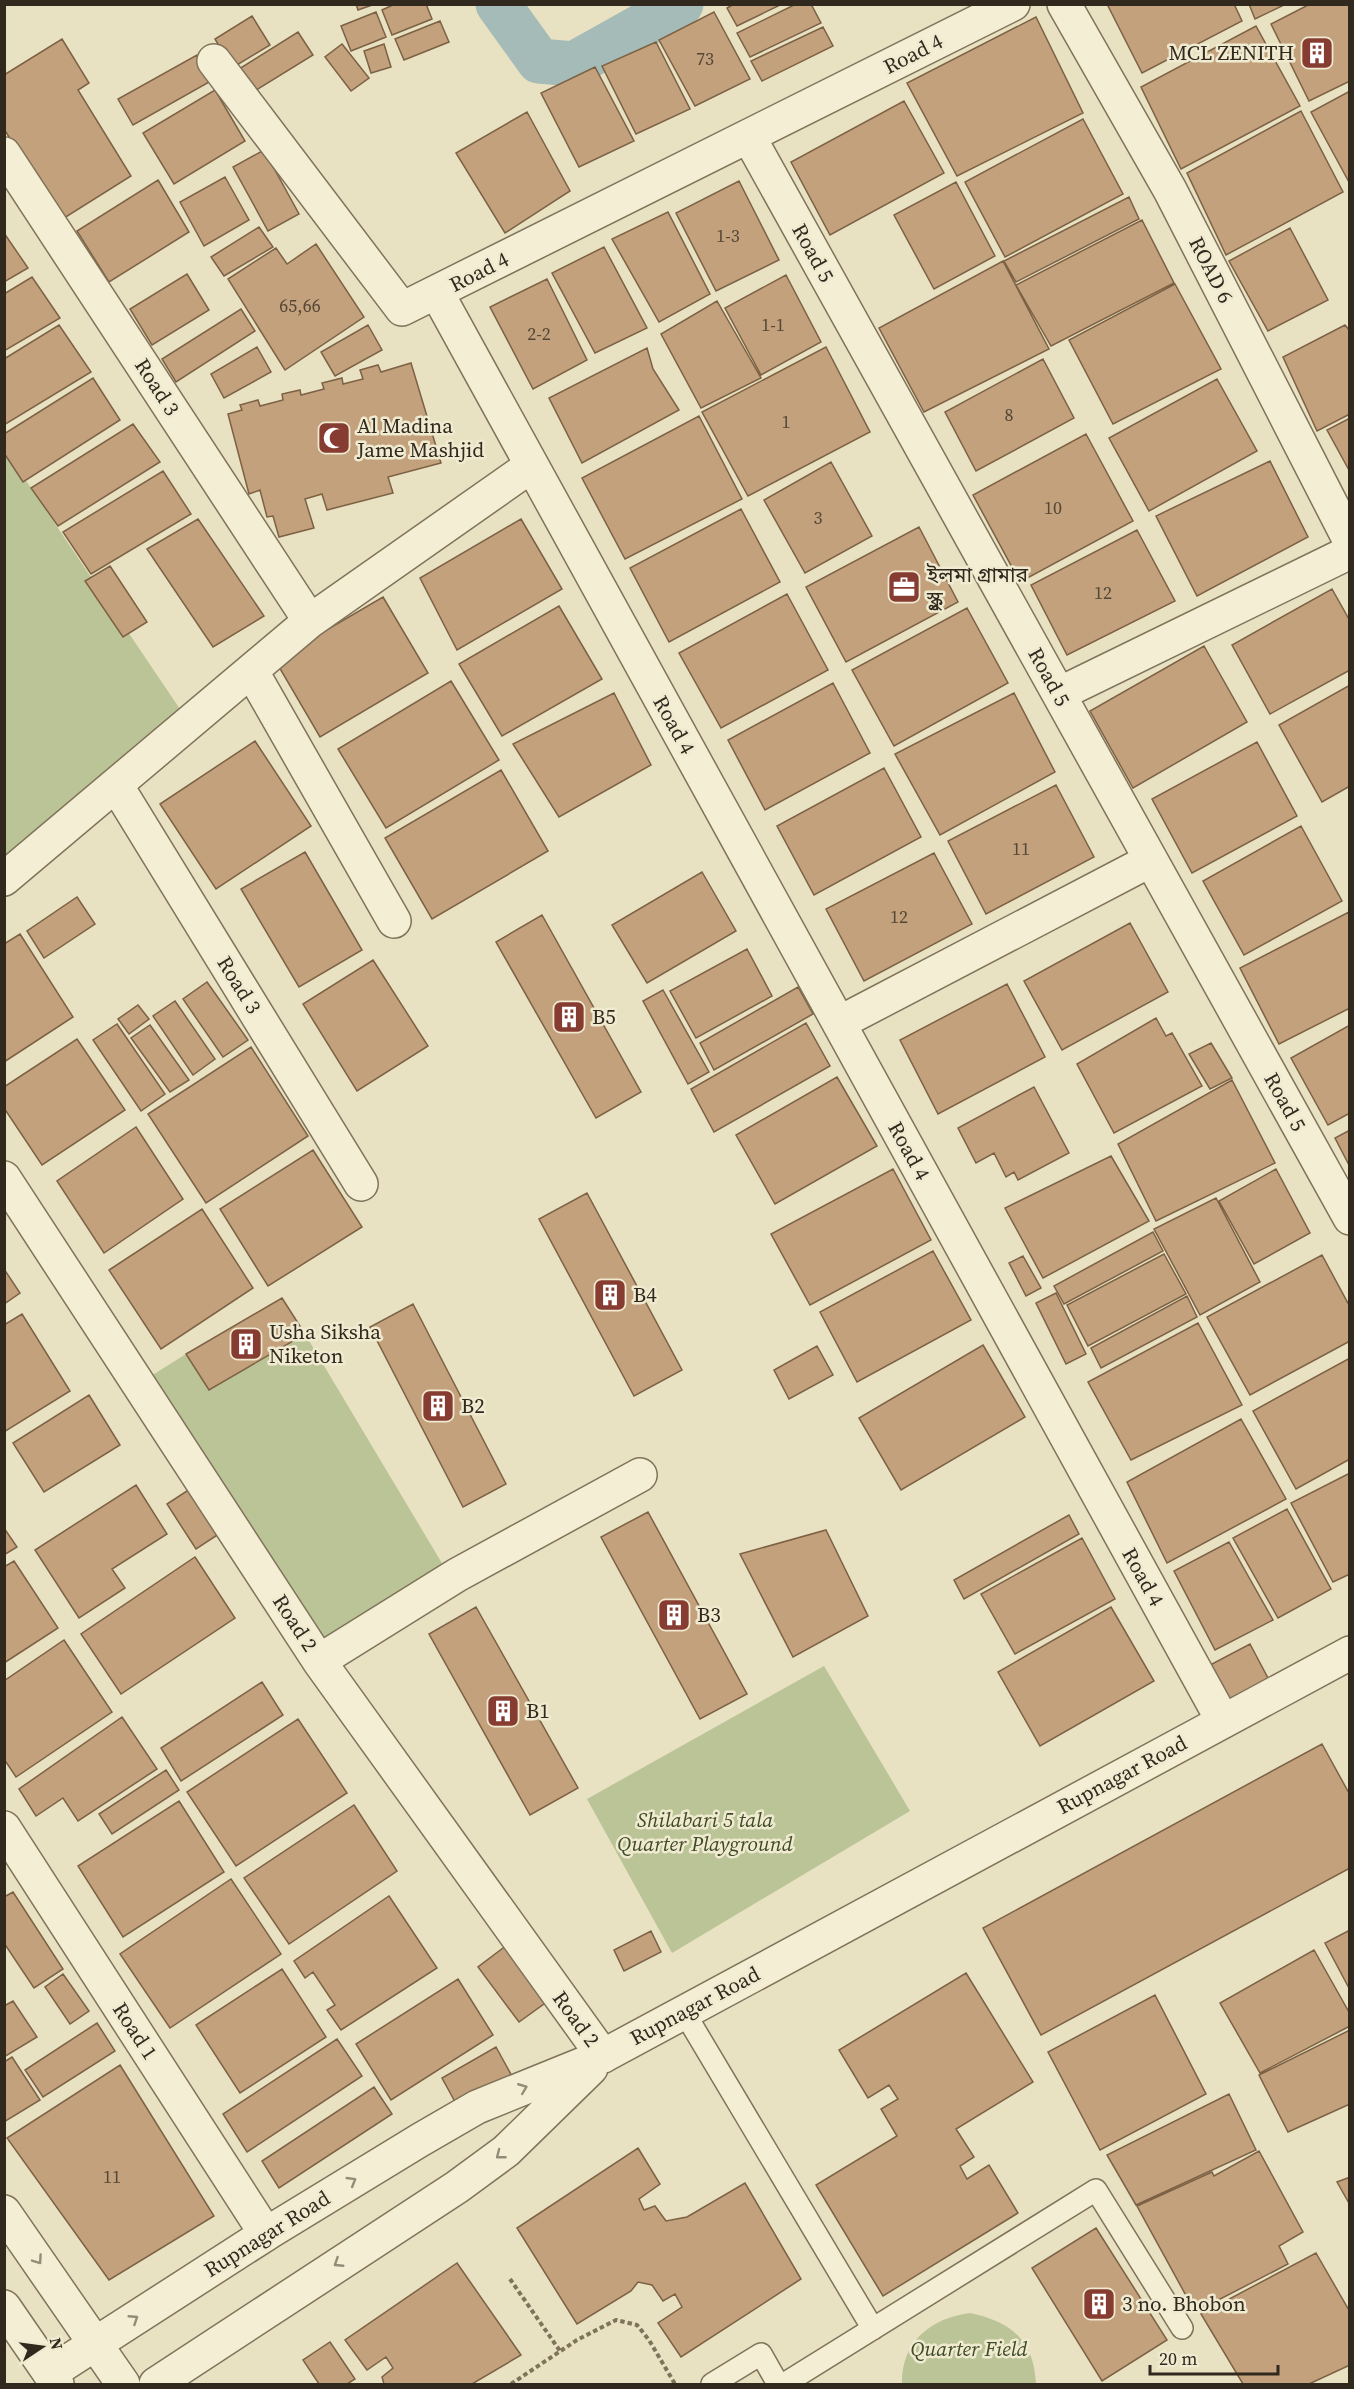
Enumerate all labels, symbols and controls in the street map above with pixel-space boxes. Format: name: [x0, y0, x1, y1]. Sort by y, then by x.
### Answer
street label: Road 4: [878, 26, 948, 81]
building icon: MCL ZENITH: [1299, 35, 1335, 71]
place label: MCL ZENITH: [1168, 38, 1294, 67]
house number: 73: [696, 46, 714, 71]
street label: Road 5: [785, 218, 841, 287]
house number: 1-3: [716, 223, 740, 248]
street label: ROAD 6: [1182, 231, 1241, 308]
street label: Road 4: [444, 244, 514, 299]
house number: 65,66: [279, 293, 321, 318]
house number: 1-1: [761, 312, 785, 337]
house number: 2-2: [527, 321, 551, 346]
street label: Road 3: [128, 352, 187, 421]
house number: 8: [1005, 402, 1014, 427]
house number: 1: [782, 409, 791, 434]
place label: Al Madina Jame Mashjid: [356, 411, 484, 464]
mosque icon: Al Madina Jame Mashjid: [316, 420, 352, 456]
house number: 10: [1044, 495, 1062, 520]
house number: 3: [814, 505, 823, 530]
place label: ইলমা গ্রামার স্কুল: [926, 560, 1029, 613]
office icon: ইলমা গ্রামার স্কুল: [886, 569, 922, 605]
house number: 12: [1094, 580, 1112, 605]
street label: Road 5: [1021, 642, 1077, 711]
street label: Road 4: [646, 690, 703, 760]
house number: 11: [1012, 836, 1030, 861]
house number: 12: [890, 904, 908, 929]
street label: Road 3: [210, 950, 268, 1019]
building icon: B5: [551, 999, 587, 1035]
place label: B5: [592, 1002, 616, 1031]
street label: Road 5: [1257, 1067, 1313, 1136]
street label: Road 4: [881, 1116, 938, 1186]
building icon: B4: [592, 1277, 628, 1313]
place label: B4: [633, 1280, 657, 1309]
place label: Usha Siksha Niketon: [269, 1317, 381, 1370]
building icon: Usha Siksha Niketon: [228, 1326, 264, 1362]
building icon: B2: [420, 1388, 456, 1424]
place label: B2: [461, 1391, 485, 1420]
street label: Road 4: [1115, 1542, 1172, 1612]
street label: Road 2: [266, 1588, 325, 1657]
building icon: B3: [656, 1597, 692, 1633]
place label: B3: [697, 1600, 721, 1629]
building icon: B1: [485, 1693, 521, 1729]
place label: B1: [526, 1696, 550, 1725]
street label: Rupnagar Road: [1052, 1728, 1192, 1821]
park label: Shilabari 5 tala Quarter Playground: [617, 1805, 793, 1858]
street label: Rupnagar Road: [625, 1959, 765, 2052]
street label: Road 2: [546, 1985, 607, 2053]
street label: Road 1: [106, 1996, 165, 2065]
one-way arrow: [517, 2083, 528, 2095]
one-way arrow: [496, 2148, 507, 2159]
house number: 11: [103, 2164, 121, 2189]
one-way arrow: [346, 2177, 356, 2189]
street label: Rupnagar Road: [198, 2183, 335, 2284]
one-way arrow: [31, 2253, 42, 2264]
one-way arrow: [334, 2256, 344, 2268]
building icon: 3 no. Bhobon: [1081, 2286, 1117, 2322]
place label: 3 no. Bhobon: [1122, 2289, 1246, 2318]
one-way arrow: [128, 2314, 138, 2326]
north arrow: [12, 2317, 72, 2377]
park label: Quarter Field: [910, 2334, 1028, 2363]
text: N: [45, 2335, 69, 2352]
scale bar: [1150, 2338, 1278, 2376]
text: 20 m: [1159, 2346, 1197, 2371]

